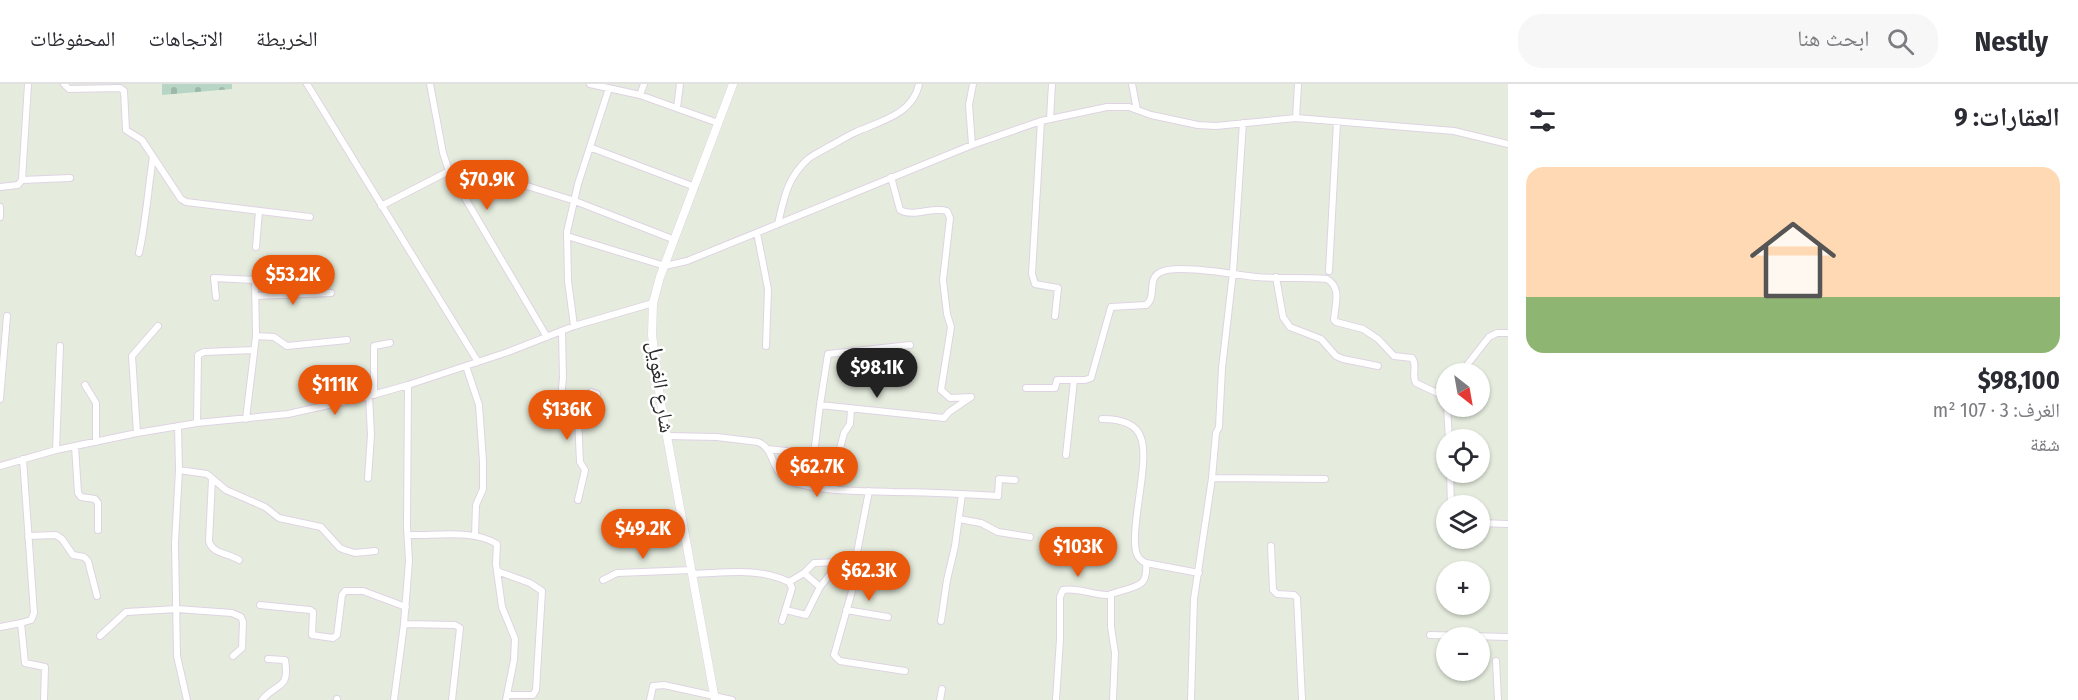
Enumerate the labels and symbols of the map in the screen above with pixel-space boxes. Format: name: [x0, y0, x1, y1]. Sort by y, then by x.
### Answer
pin: $70.9K: [438, 160, 536, 211]
pin: $53.2K: [244, 255, 342, 306]
street label: شارع الغويل: [642, 339, 680, 435]
pin: $98.1K: [828, 348, 926, 399]
north arrow: [1436, 363, 1490, 417]
pin: $111K: [293, 365, 377, 416]
pin: $136K: [525, 390, 609, 441]
pin: $62.7K: [768, 447, 866, 498]
pin: $49.2K: [594, 509, 692, 560]
pin: $103K: [1036, 527, 1120, 578]
pin: $62.3K: [820, 551, 918, 602]

